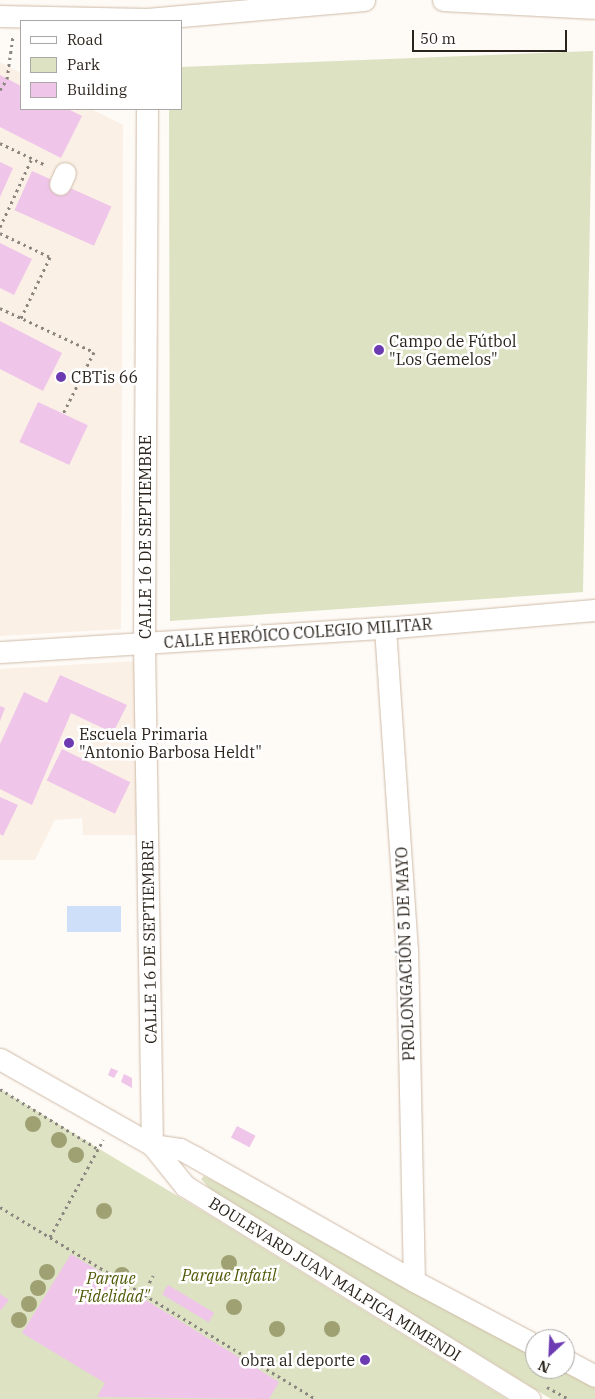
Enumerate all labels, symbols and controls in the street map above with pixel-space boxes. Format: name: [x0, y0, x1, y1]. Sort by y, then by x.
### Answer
legend: [20, 20, 182, 110]
scale bar: [415, 20, 570, 52]
text: 50 m: [420, 29, 456, 48]
text: Road: [67, 30, 103, 49]
text: Park: [67, 55, 100, 74]
text: Building: [67, 80, 127, 99]
place label: Campo de Fútbol "Los Gemelos": [389, 331, 517, 369]
marker: Campo de Fútbol "Los Gemelos": [373, 344, 385, 356]
place label: CBTis 66: [71, 367, 138, 387]
marker: CBTis 66: [55, 371, 67, 383]
street label: CALLE 16 DE SEPTIEMBRE: [135, 435, 155, 639]
street label: CALLE HERÓICO COLEGIO MILITAR: [163, 614, 433, 652]
place label: Escuela Primaria "Antonio Barbosa Heldt": [79, 724, 262, 762]
marker: Escuela Primaria "Antonio Barbosa Heldt": [63, 737, 75, 749]
street label: CALLE 16 DE SEPTIEMBRE: [138, 840, 160, 1044]
street label: PROLONGACIÓN 5 DE MAYO: [392, 847, 418, 1061]
street label: BOULEVARD JUAN MALPICA MIMENDI: [205, 1193, 465, 1365]
park label: Parque Infatil: [182, 1265, 276, 1285]
park label: Parque "Fidelidad": [73, 1268, 149, 1306]
north arrow: [525, 1329, 575, 1379]
place label: obra al deporte: [241, 1350, 355, 1370]
marker: obra al deporte: [359, 1354, 371, 1366]
text: N: [535, 1356, 553, 1377]

